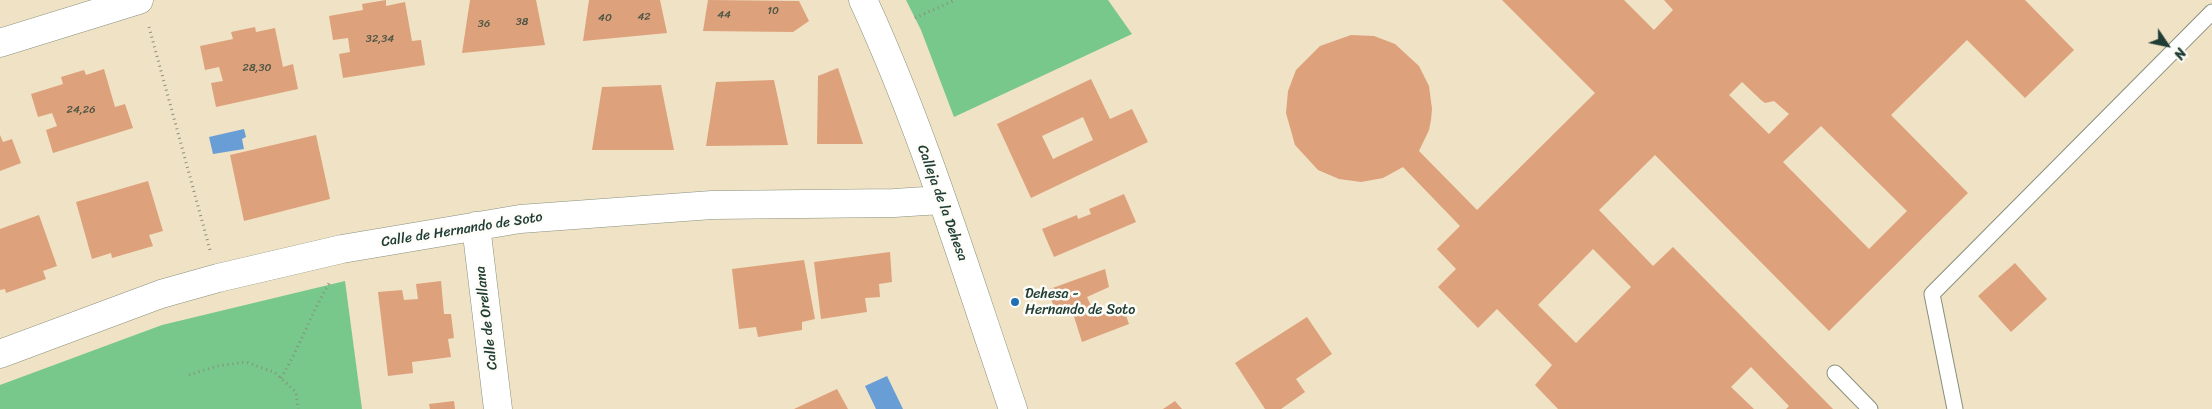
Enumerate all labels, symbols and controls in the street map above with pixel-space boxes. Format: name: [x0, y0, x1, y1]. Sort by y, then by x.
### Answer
house number: 10: [767, 4, 779, 18]
house number: 44: [717, 8, 731, 22]
house number: 42: [637, 10, 651, 24]
house number: 40: [598, 11, 612, 25]
house number: 38: [516, 15, 528, 29]
house number: 36: [478, 17, 490, 31]
north arrow: [2142, 20, 2192, 70]
house number: 32,34: [366, 32, 394, 46]
text: N: [2167, 43, 2193, 65]
house number: 28,30: [243, 61, 271, 75]
house number: 24,26: [67, 103, 95, 117]
street label: Calleja de la Dehesa: [913, 143, 971, 263]
street label: Calle de Hernando de Soto: [380, 209, 544, 251]
street label: Calle de Orellana: [472, 265, 502, 371]
place label: Dehesa - Hernando de Soto: [1025, 286, 1135, 318]
marker: Dehesa - Hernando de Soto: [1009, 296, 1021, 308]

